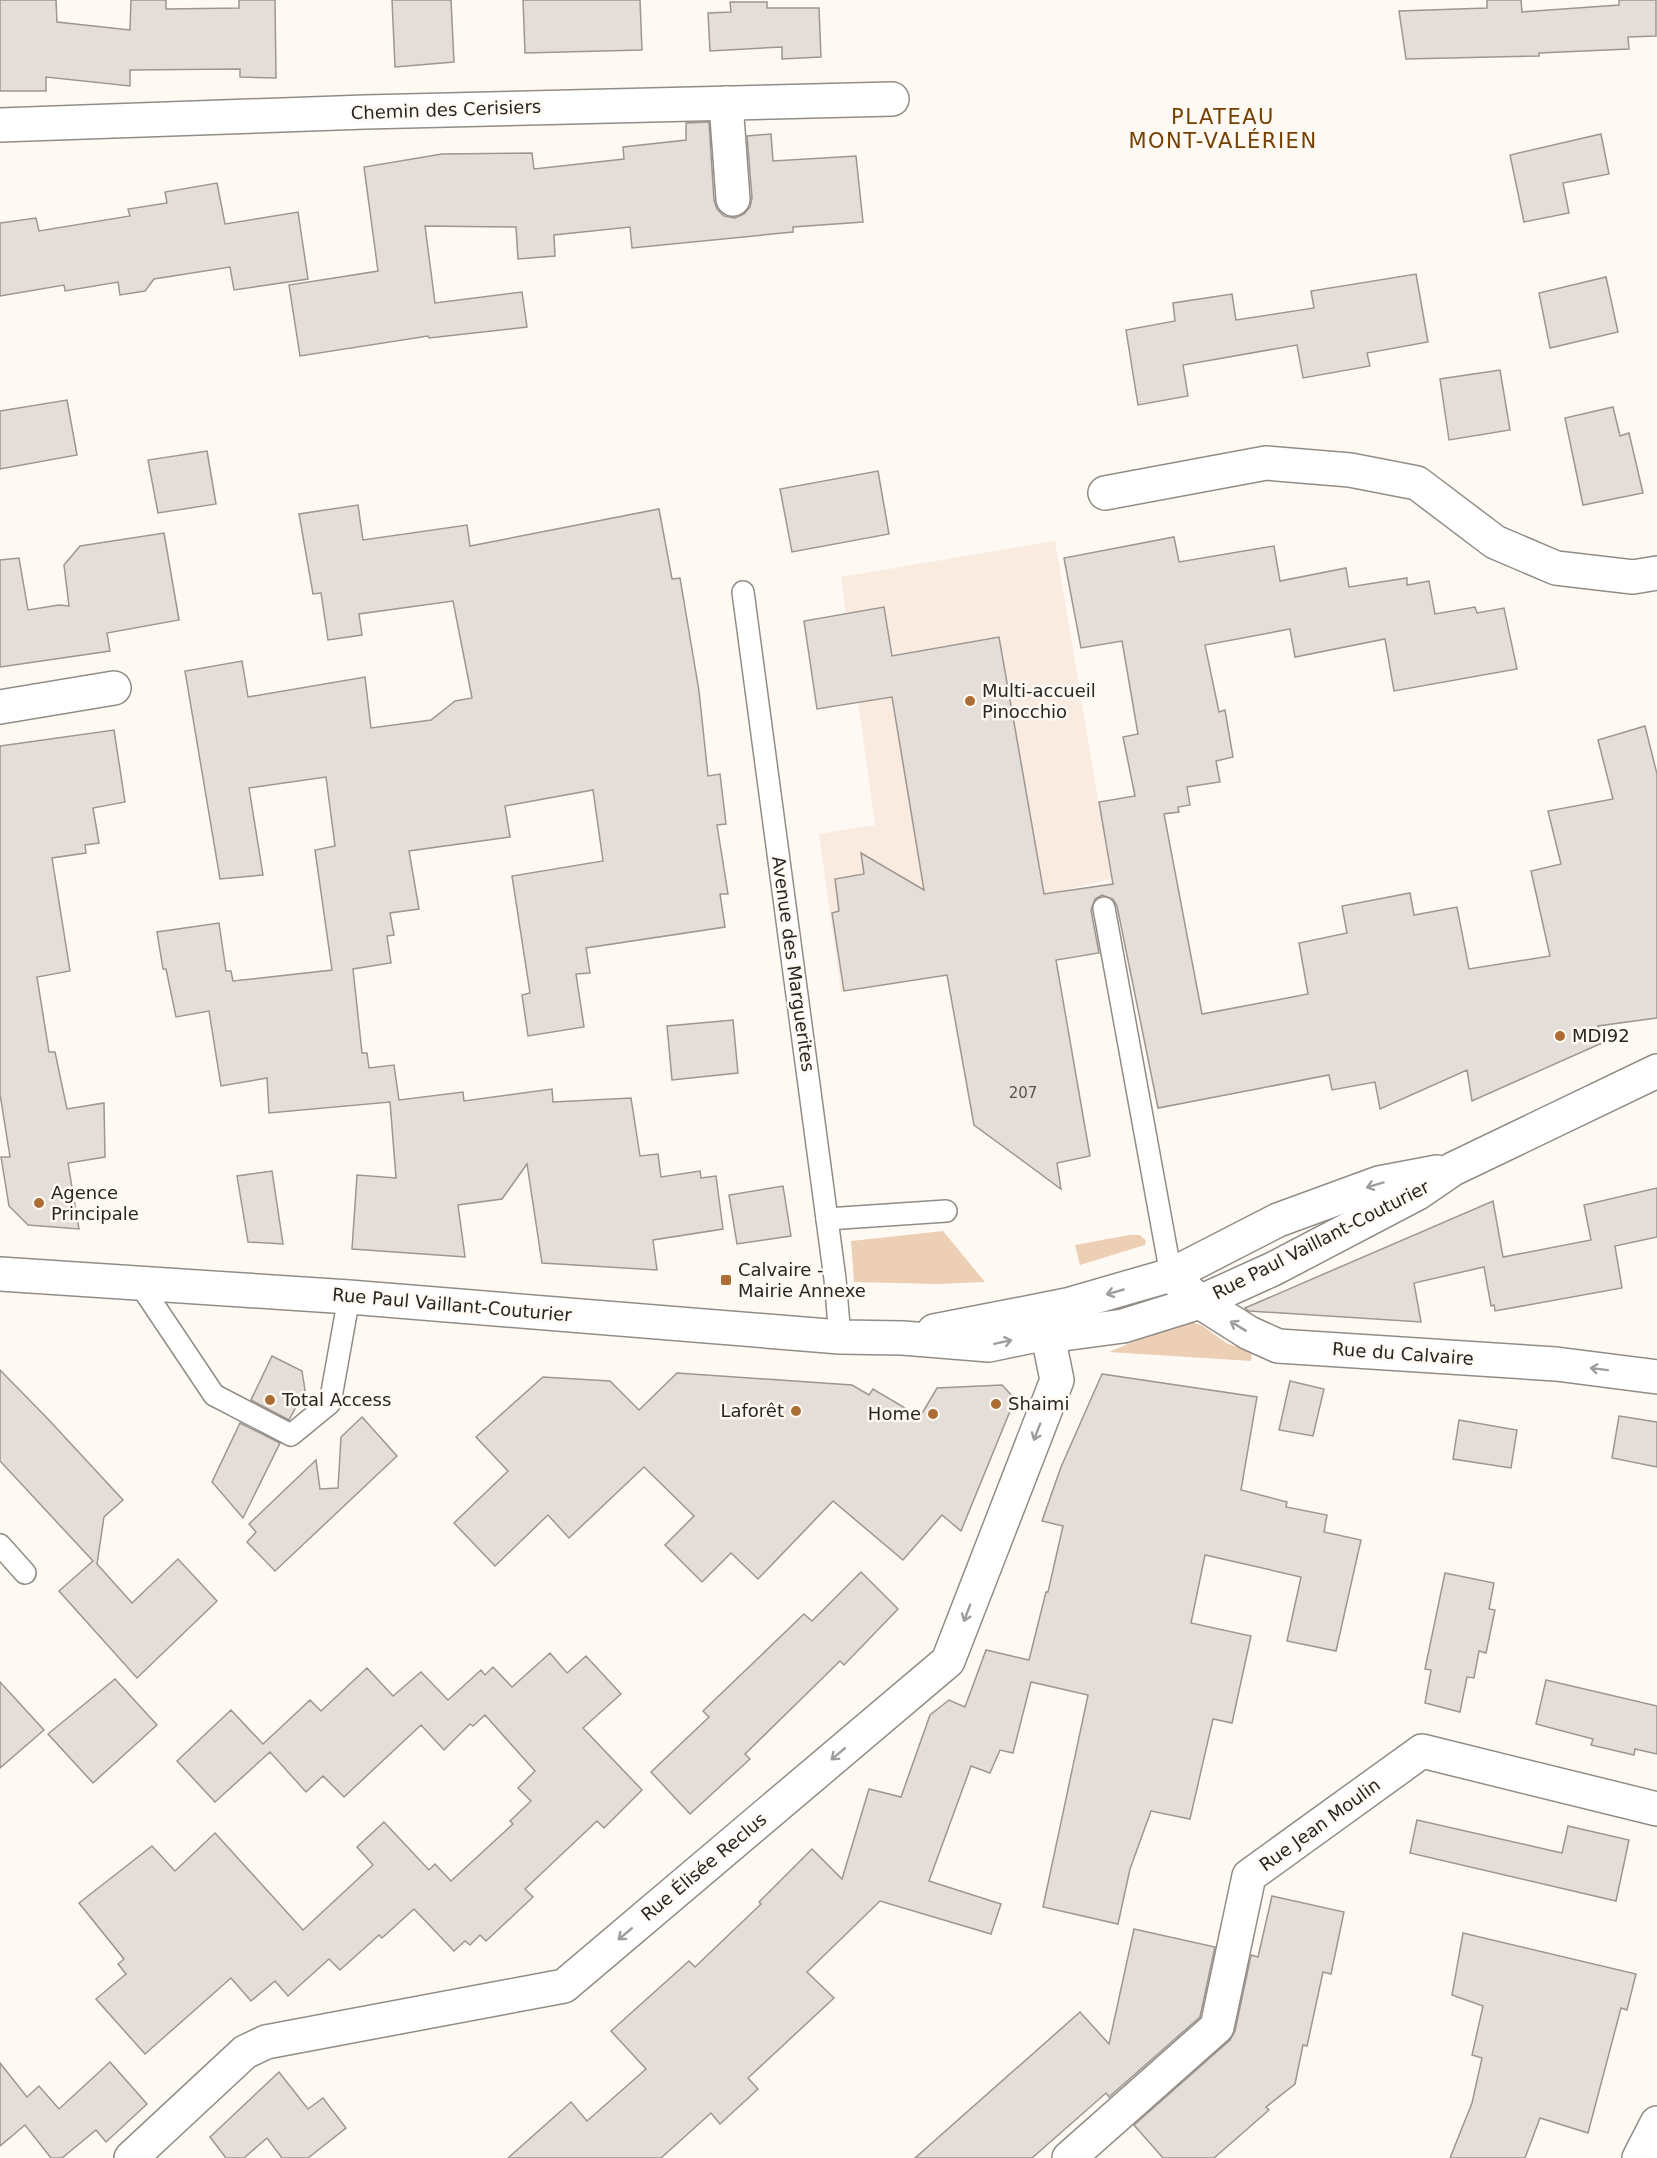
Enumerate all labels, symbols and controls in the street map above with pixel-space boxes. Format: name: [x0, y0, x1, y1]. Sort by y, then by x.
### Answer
street label: Chemin des Cerisiers: [350, 96, 542, 123]
district label: PLATEAU MONT-VALÉRIEN: [1128, 105, 1318, 153]
place label: Multi-accueil Pinocchio: [982, 680, 1096, 722]
marker: Multi-accueil Pinocchio: [963, 694, 977, 708]
street label: Avenue des Marguerites: [768, 855, 819, 1073]
place label: MDI92: [1572, 1025, 1630, 1046]
marker: MDI92: [1553, 1029, 1567, 1043]
house number: 207: [1009, 1084, 1037, 1102]
street label: Rue Paul Vaillant-Couturier: [1209, 1175, 1433, 1303]
one-way arrow: [1366, 1180, 1385, 1191]
place label: Agence Principale: [51, 1182, 139, 1224]
marker: Agence Principale: [32, 1196, 46, 1210]
place label: Calvaire - Mairie Annexe: [738, 1259, 866, 1301]
marker: Calvaire - Mairie Annexe: [719, 1273, 733, 1287]
street label: Rue Paul Vaillant-Couturier: [331, 1284, 573, 1325]
one-way arrow: [1106, 1287, 1125, 1298]
one-way arrow: [1230, 1319, 1247, 1331]
one-way arrow: [992, 1336, 1012, 1347]
street label: Rue du Calvaire: [1332, 1338, 1475, 1369]
one-way arrow: [1590, 1364, 1609, 1375]
place label: Total Access: [281, 1389, 391, 1410]
marker: Total Access: [263, 1393, 277, 1407]
place label: Shaimi: [1008, 1393, 1069, 1414]
marker: Shaimi: [989, 1397, 1003, 1411]
place label: Laforêt: [720, 1400, 784, 1421]
place label: Home: [868, 1403, 921, 1424]
marker: Laforêt: [789, 1404, 803, 1418]
marker: Home: [926, 1407, 940, 1421]
one-way arrow: [1031, 1422, 1042, 1440]
one-way arrow: [960, 1603, 971, 1622]
one-way arrow: [831, 1747, 846, 1761]
street label: Rue Jean Moulin: [1255, 1774, 1384, 1875]
street label: Rue Élisée Reclus: [637, 1808, 771, 1925]
one-way arrow: [618, 1927, 633, 1941]

